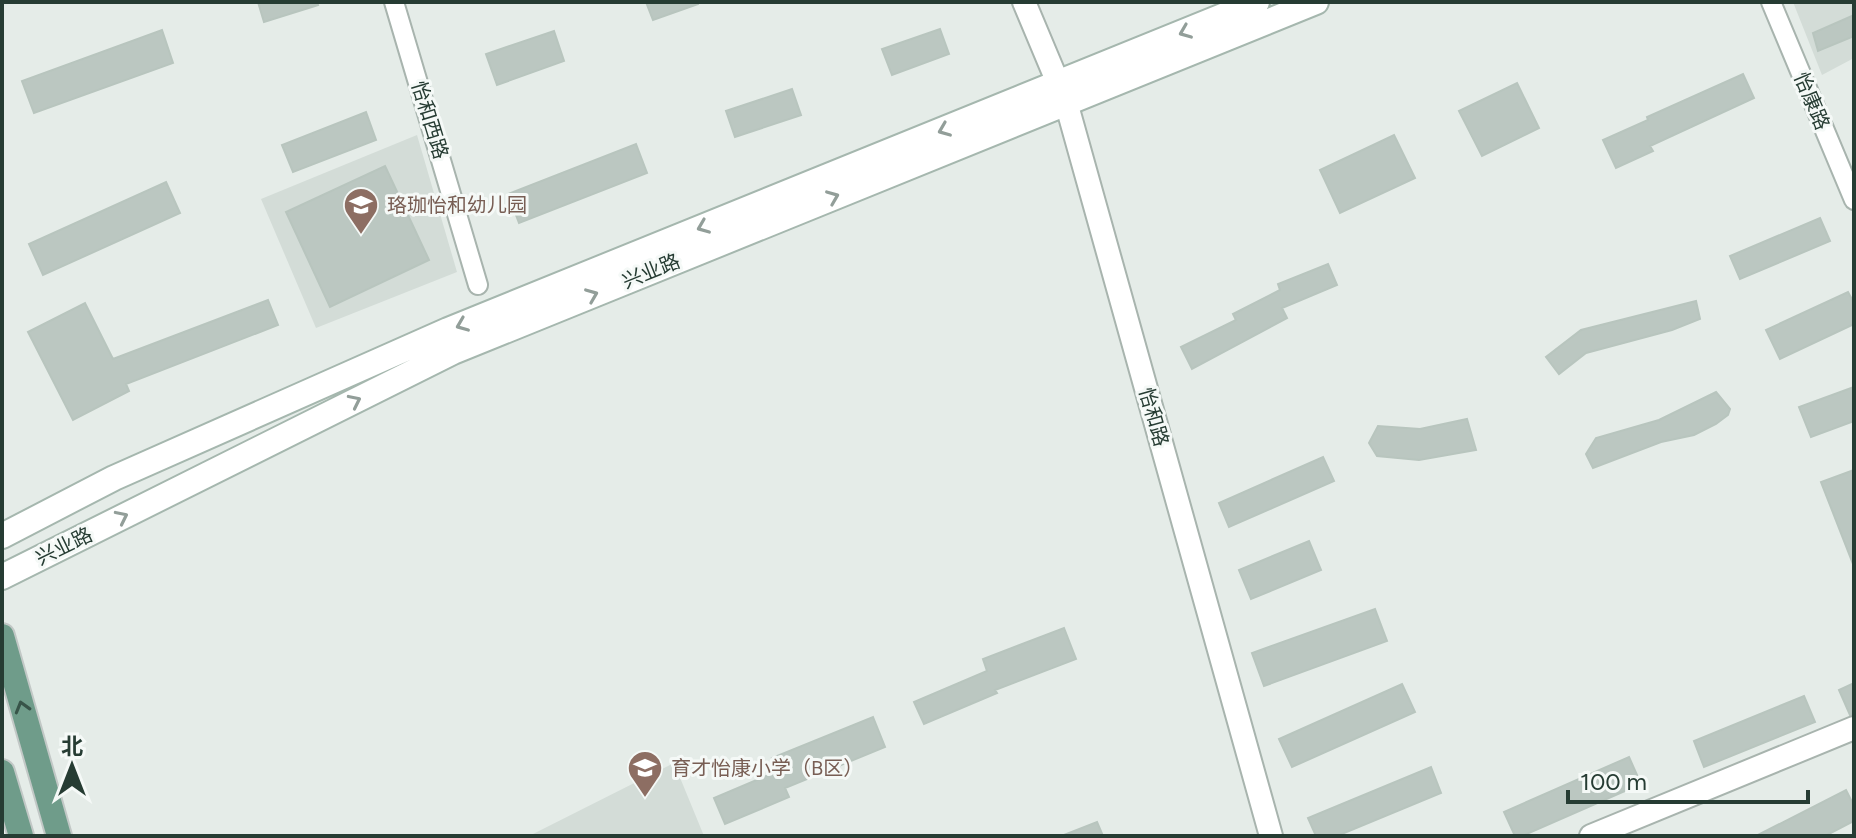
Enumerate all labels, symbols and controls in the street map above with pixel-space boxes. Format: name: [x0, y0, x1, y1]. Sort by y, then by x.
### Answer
one-way arrow: [1179, 22, 1193, 38]
street label: 怡康路: [1789, 69, 1835, 133]
street label: 怡和西路: [407, 78, 453, 162]
one-way arrow: [938, 120, 952, 137]
school or university icon: 珞珈怡和幼儿园: [342, 186, 380, 236]
one-way arrow: [825, 191, 839, 207]
place label: 珞珈怡和幼儿园: [387, 193, 527, 217]
one-way arrow: [697, 218, 711, 234]
street label: 兴业路: [619, 249, 683, 293]
one-way arrow: [584, 289, 598, 305]
one-way arrow: [456, 315, 470, 331]
street label: 怡和路: [1134, 385, 1174, 449]
one-way arrow: [346, 395, 361, 411]
one-way arrow: [113, 511, 128, 527]
street label: 兴业路: [32, 522, 96, 570]
one-way arrow: [15, 701, 32, 715]
north arrow: [32, 726, 112, 806]
text: 北: [61, 733, 83, 760]
school or university icon: 育才怡康小学（B区）: [626, 749, 664, 799]
scale bar: [1568, 754, 1808, 804]
place label: 育才怡康小学（B区）: [671, 756, 863, 780]
text: 100 m: [1580, 767, 1647, 796]

